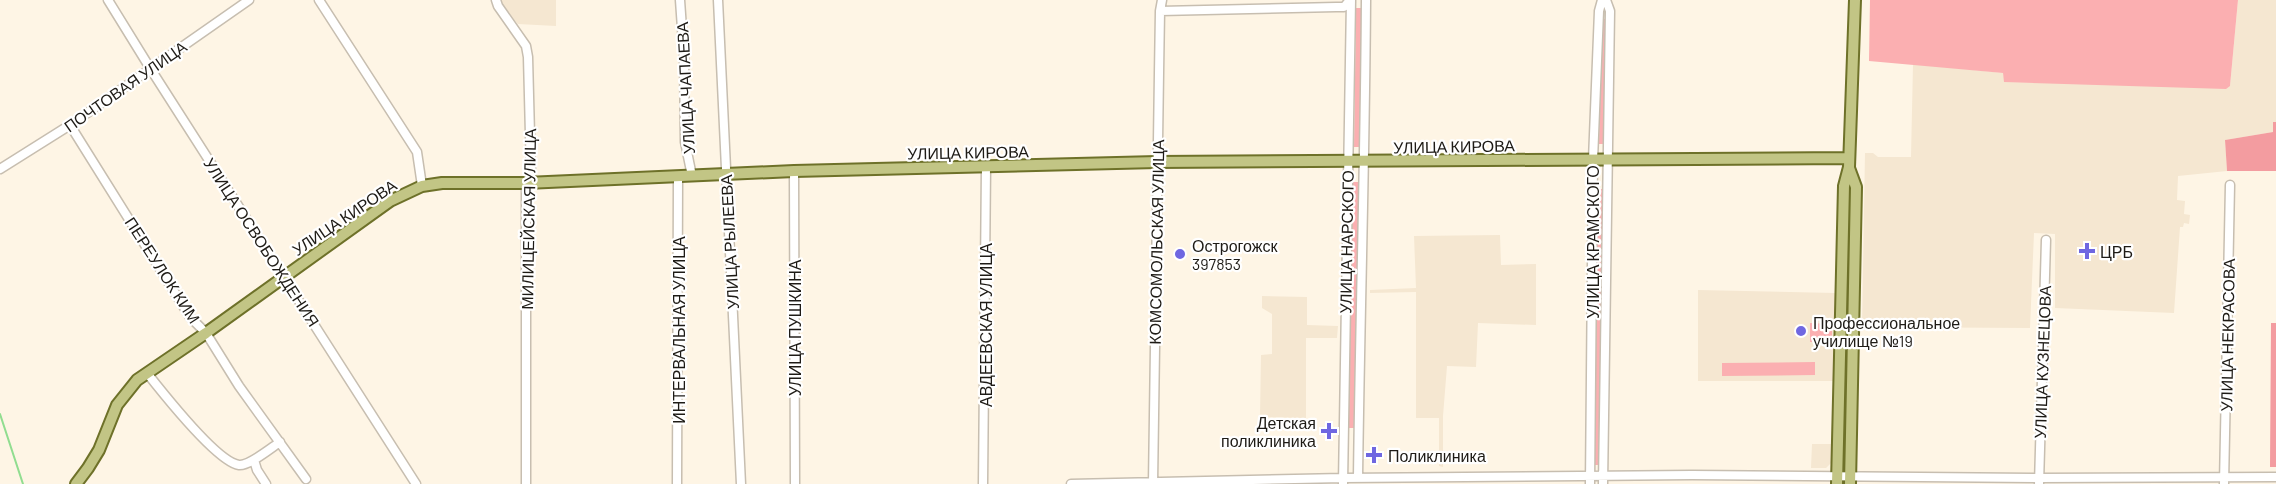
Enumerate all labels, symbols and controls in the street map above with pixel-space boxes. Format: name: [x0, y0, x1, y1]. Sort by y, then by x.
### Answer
street label: УЛИЦА ЧАПАЕВА: [672, 21, 698, 154]
street label: ПОЧТОВАЯ УЛИЦА: [60, 36, 190, 136]
street label: МИЛИЦЕЙСКАЯ УЛИЦА: [517, 128, 539, 310]
street label: УЛИЦА КИРОВА: [1393, 135, 1515, 157]
street label: КОМСОМОЛЬСКАЯ УЛИЦА: [1145, 139, 1167, 345]
street label: УЛИЦА КИРОВА: [907, 141, 1029, 163]
street label: УЛИЦА ОСВОБОЖДЕНИЯ: [200, 154, 324, 330]
street label: УЛИЦА КРАМСКОГО: [1583, 165, 1602, 319]
street label: УЛИЦА НАРСКОГО: [1335, 170, 1357, 314]
street label: УЛИЦА РЫЛЕЕВА: [716, 174, 742, 310]
street label: УЛИЦА КИРОВА: [288, 175, 400, 259]
street label: ПЕРЕУЛОК КИМ: [122, 213, 204, 327]
street label: ИНТЕРВАЛЬНАЯ УЛИЦА: [669, 236, 688, 424]
place label: Острогожск 397853: [1192, 236, 1278, 273]
marker: ЦРБ: [2078, 242, 2096, 260]
place label: ЦРБ: [2100, 242, 2133, 261]
street label: АВДЕЕВСКАЯ УЛИЦА: [976, 243, 995, 407]
marker: Острогожск 397853: [1173, 247, 1187, 261]
street label: УЛИЦА НЕКРАСОВА: [2216, 258, 2238, 412]
street label: УЛИЦА ПУШКИНА: [785, 259, 804, 396]
street label: УЛИЦА КУЗНЕЦОВА: [2030, 285, 2054, 439]
place label: Профессиональное училище №19: [1813, 313, 1960, 350]
marker: Профессиональное училище №19: [1794, 324, 1808, 338]
place label: Детская поликлиника: [1221, 413, 1316, 450]
marker: Детская поликлиника: [1320, 422, 1338, 440]
marker: Поликлиника: [1365, 446, 1383, 464]
place label: Поликлиника: [1388, 446, 1486, 465]

